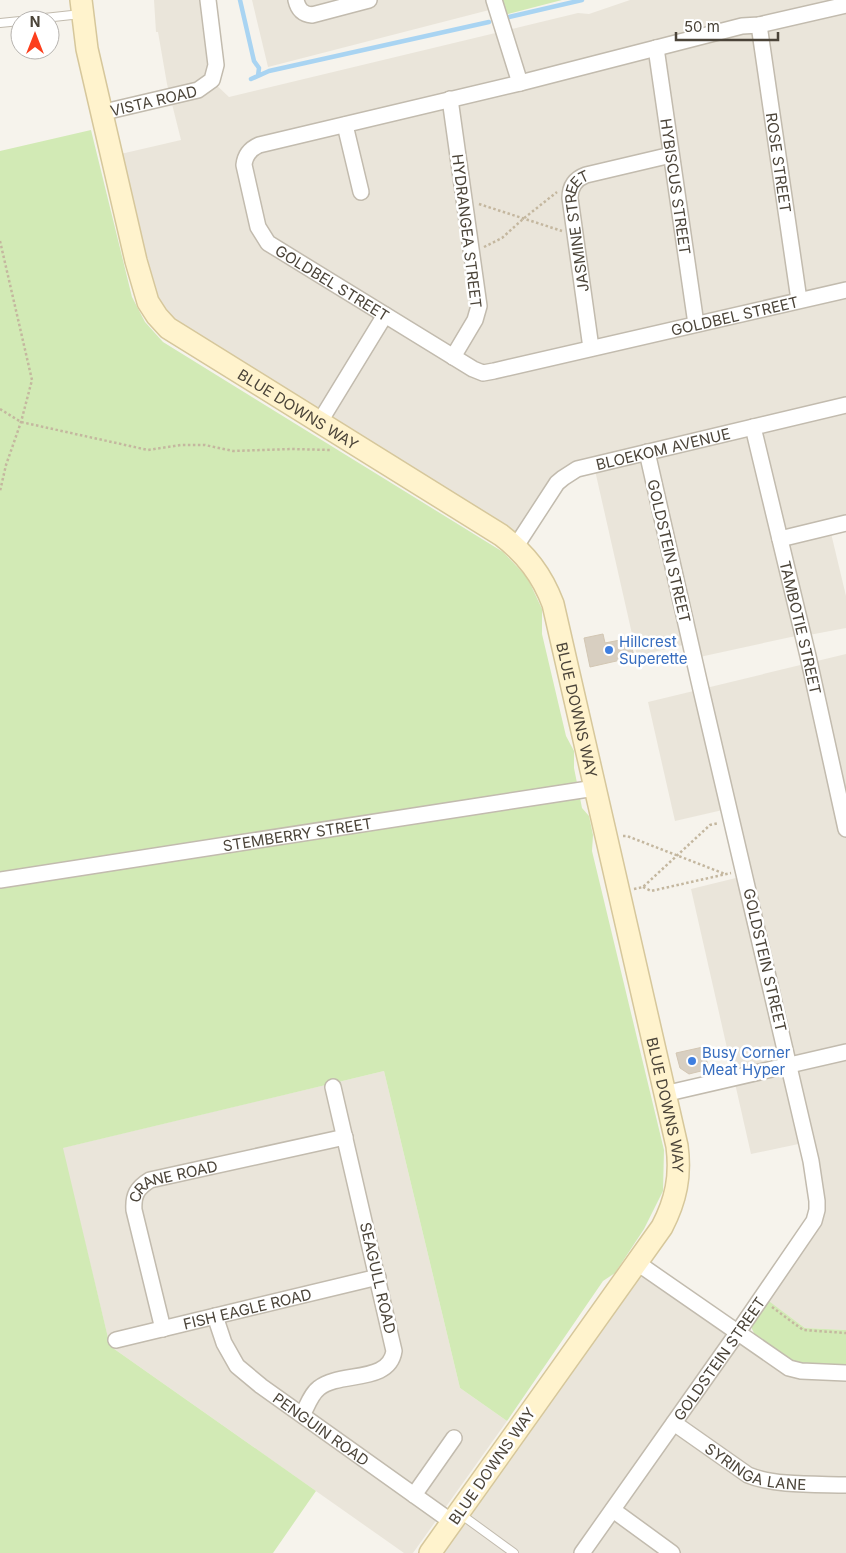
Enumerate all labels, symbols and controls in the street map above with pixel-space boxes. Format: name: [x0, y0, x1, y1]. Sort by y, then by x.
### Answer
north arrow: [10, 10, 60, 60]
scale bar: [676, 10, 778, 42]
text: N: [30, 13, 40, 30]
text: 50 m: [684, 17, 720, 36]
street label: VISTA ROAD: [108, 81, 199, 120]
street label: ROSE STREET: [762, 111, 796, 214]
street label: HYBISCUS STREET: [657, 117, 695, 256]
street label: HYDRANGEA STREET: [448, 153, 486, 309]
street label: JASMINE STREET: [560, 165, 593, 293]
street label: GOLDBEL STREET: [272, 240, 393, 325]
street label: GOLDBEL STREET: [669, 292, 800, 339]
street label: BLUE DOWNS WAY: [235, 364, 362, 454]
street label: BLOEKOM AVENUE: [594, 423, 732, 474]
street label: GOLDSTEIN STREET: [643, 477, 695, 625]
street label: TAMBOTIE STREET: [776, 559, 826, 696]
place label: Hillcrest Superette: [619, 632, 688, 668]
street label: BLUE DOWNS WAY: [553, 640, 602, 780]
marker: Hillcrest Superette: [603, 644, 615, 656]
street label: STEMBERRY STREET: [221, 813, 373, 855]
street label: GOLDSTEIN STREET: [739, 886, 791, 1034]
street label: BLUE DOWNS WAY: [643, 1035, 688, 1173]
place label: Busy Corner Meat Hyper: [702, 1043, 791, 1079]
marker: Busy Corner Meat Hyper: [686, 1055, 698, 1067]
street label: CRANE ROAD: [124, 1156, 219, 1205]
street label: SEAGULL ROAD: [356, 1220, 400, 1336]
street label: FISH EAGLE ROAD: [181, 1284, 313, 1333]
street label: GOLDSTEIN STREET: [669, 1293, 769, 1424]
street label: PENGUIN ROAD: [269, 1388, 373, 1470]
street label: BLUE DOWNS WAY: [445, 1404, 539, 1528]
street label: SYRINGA LANE: [701, 1438, 807, 1494]

